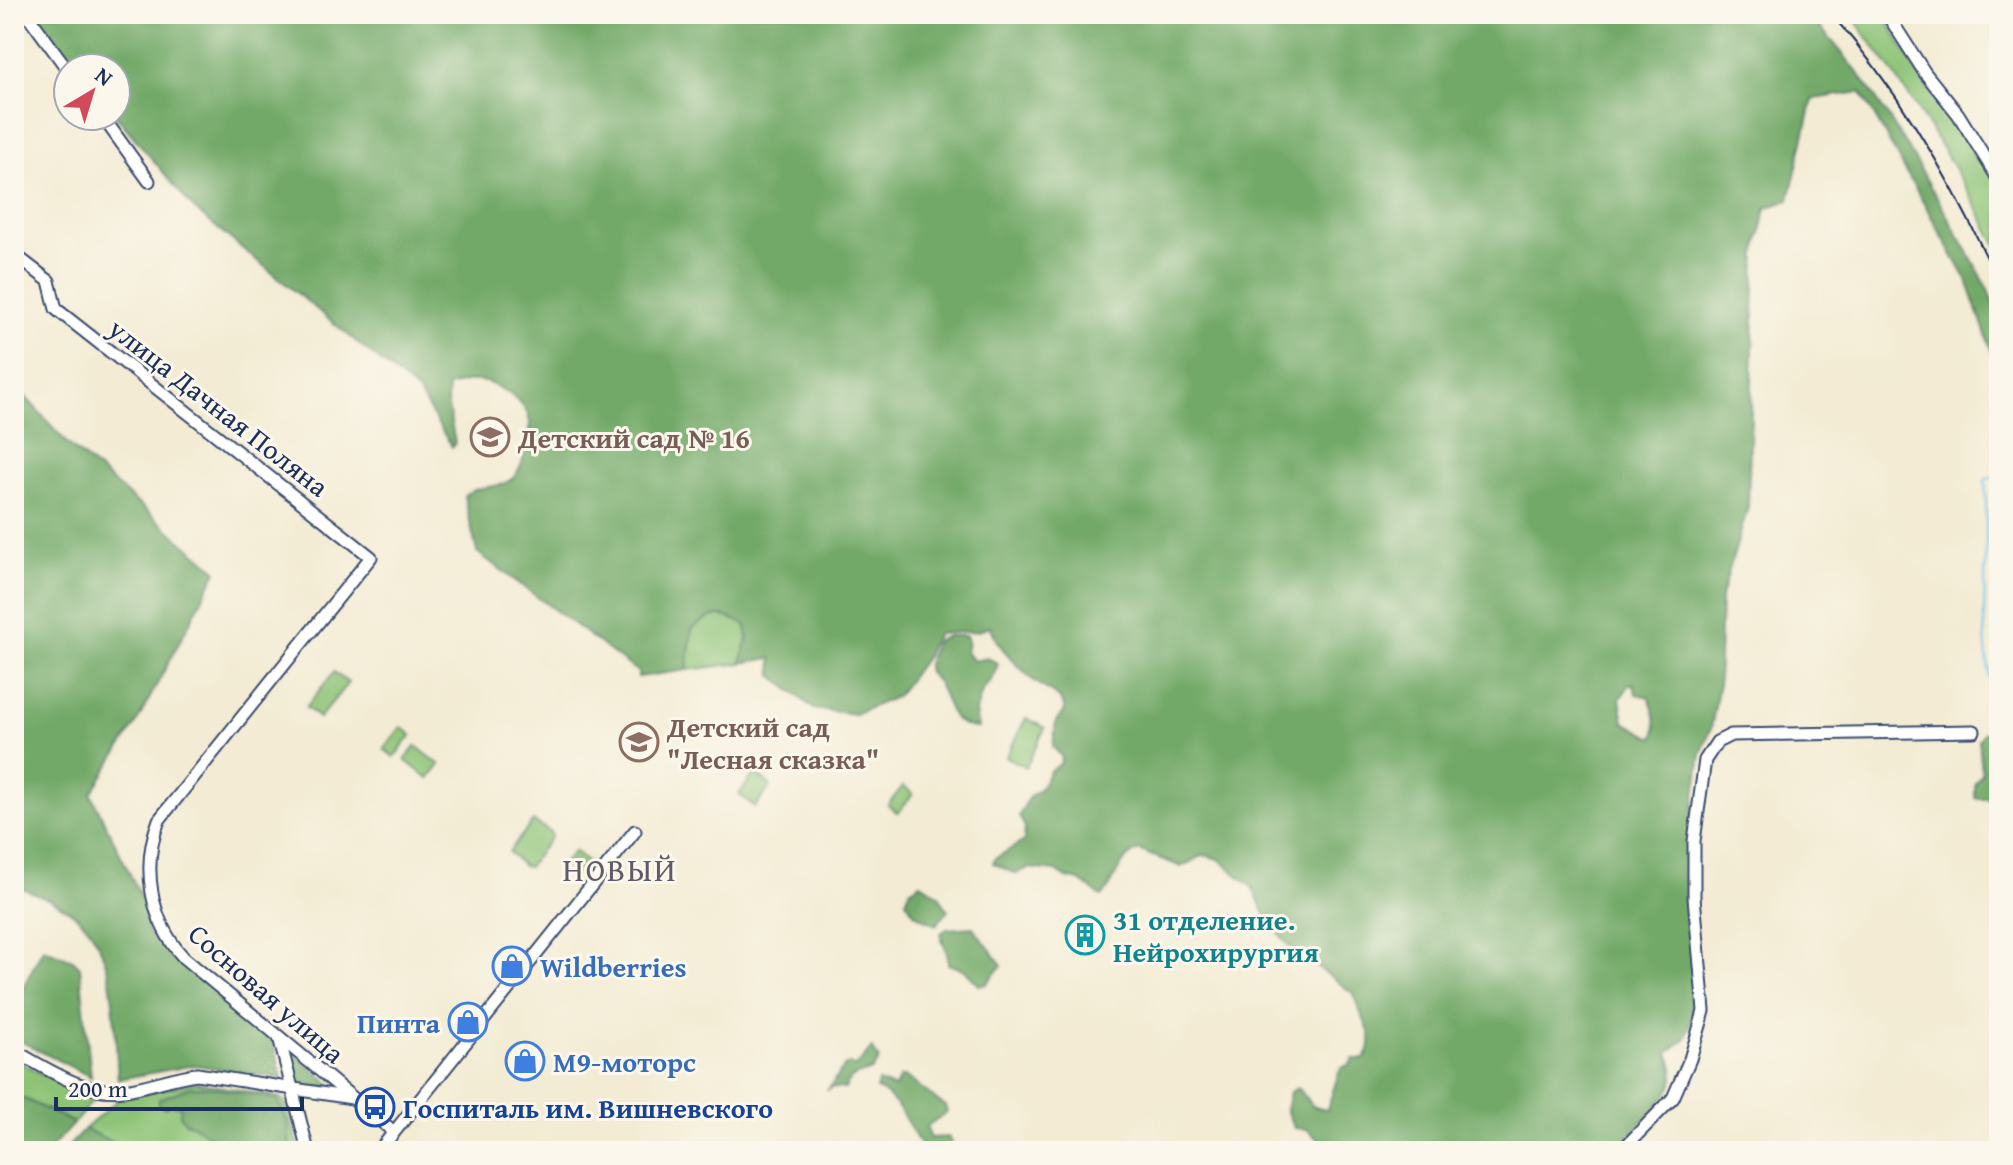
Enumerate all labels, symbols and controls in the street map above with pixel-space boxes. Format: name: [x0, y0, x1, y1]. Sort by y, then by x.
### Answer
north arrow: [52, 52, 132, 132]
text: N: [89, 59, 120, 94]
street label: улица Дачная Поляна: [99, 307, 338, 506]
school or university icon: Детский сад № 16: [469, 416, 511, 458]
place label: Детский сад № 16: [517, 417, 750, 458]
place label: Детский сад "Лесная сказка": [666, 706, 879, 779]
school or university icon: Детский сад "Лесная сказка": [618, 721, 660, 763]
district label: НОВЫЙ: [562, 846, 678, 893]
place label: 31 отделение. Нейрохирургия: [1113, 899, 1319, 972]
street label: Сосновая улица: [180, 913, 355, 1073]
building icon: 31 отделение. Нейрохирургия: [1064, 914, 1106, 956]
shop icon: Wildberries: [491, 945, 533, 987]
place label: Wildberries: [540, 946, 687, 987]
shop icon: Пинта: [447, 1001, 489, 1043]
place label: Пинта: [357, 1002, 441, 1043]
shop icon: М9-моторс: [504, 1040, 546, 1082]
place label: М9-моторс: [553, 1041, 696, 1082]
scale bar: [56, 1061, 302, 1111]
text: 200 m: [68, 1071, 128, 1106]
bus stop icon: Госпиталь им. Вишневского: [354, 1086, 396, 1128]
place label: Госпиталь им. Вишневского: [403, 1087, 773, 1128]

